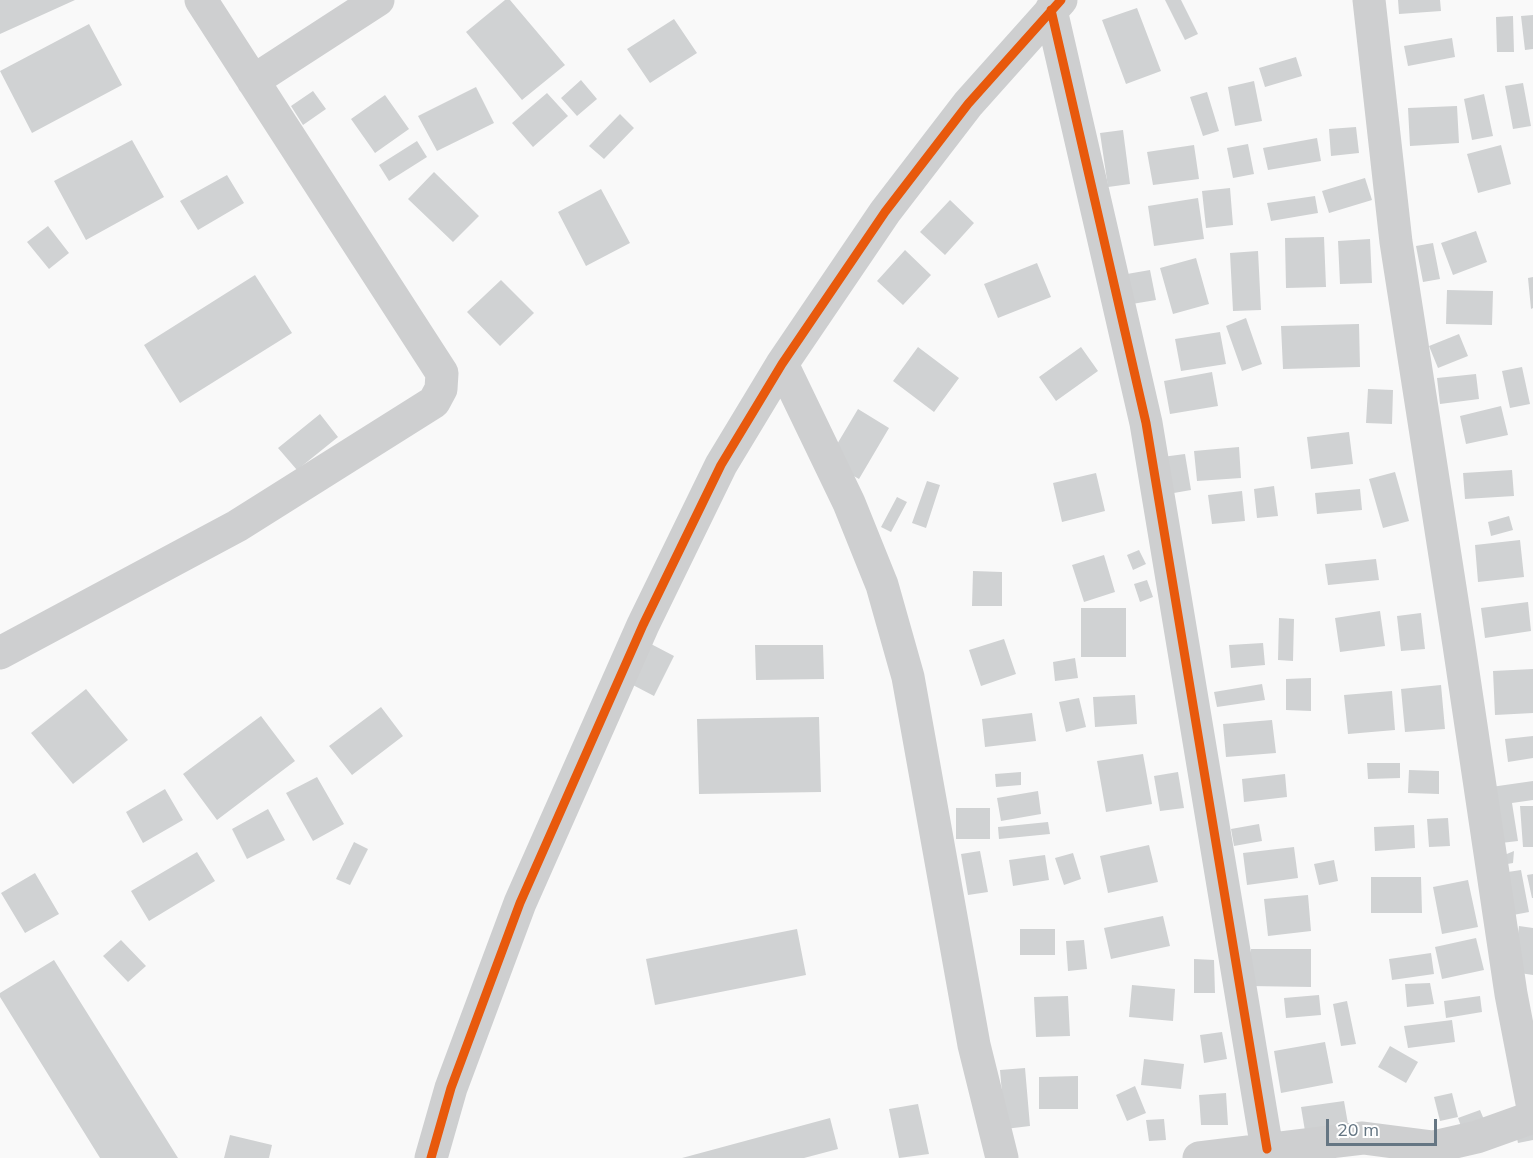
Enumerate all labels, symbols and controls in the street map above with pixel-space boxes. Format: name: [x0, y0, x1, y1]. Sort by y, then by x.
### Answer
scale bar: [1329, 1107, 1440, 1145]
text: 20 m: [1337, 1118, 1379, 1141]

